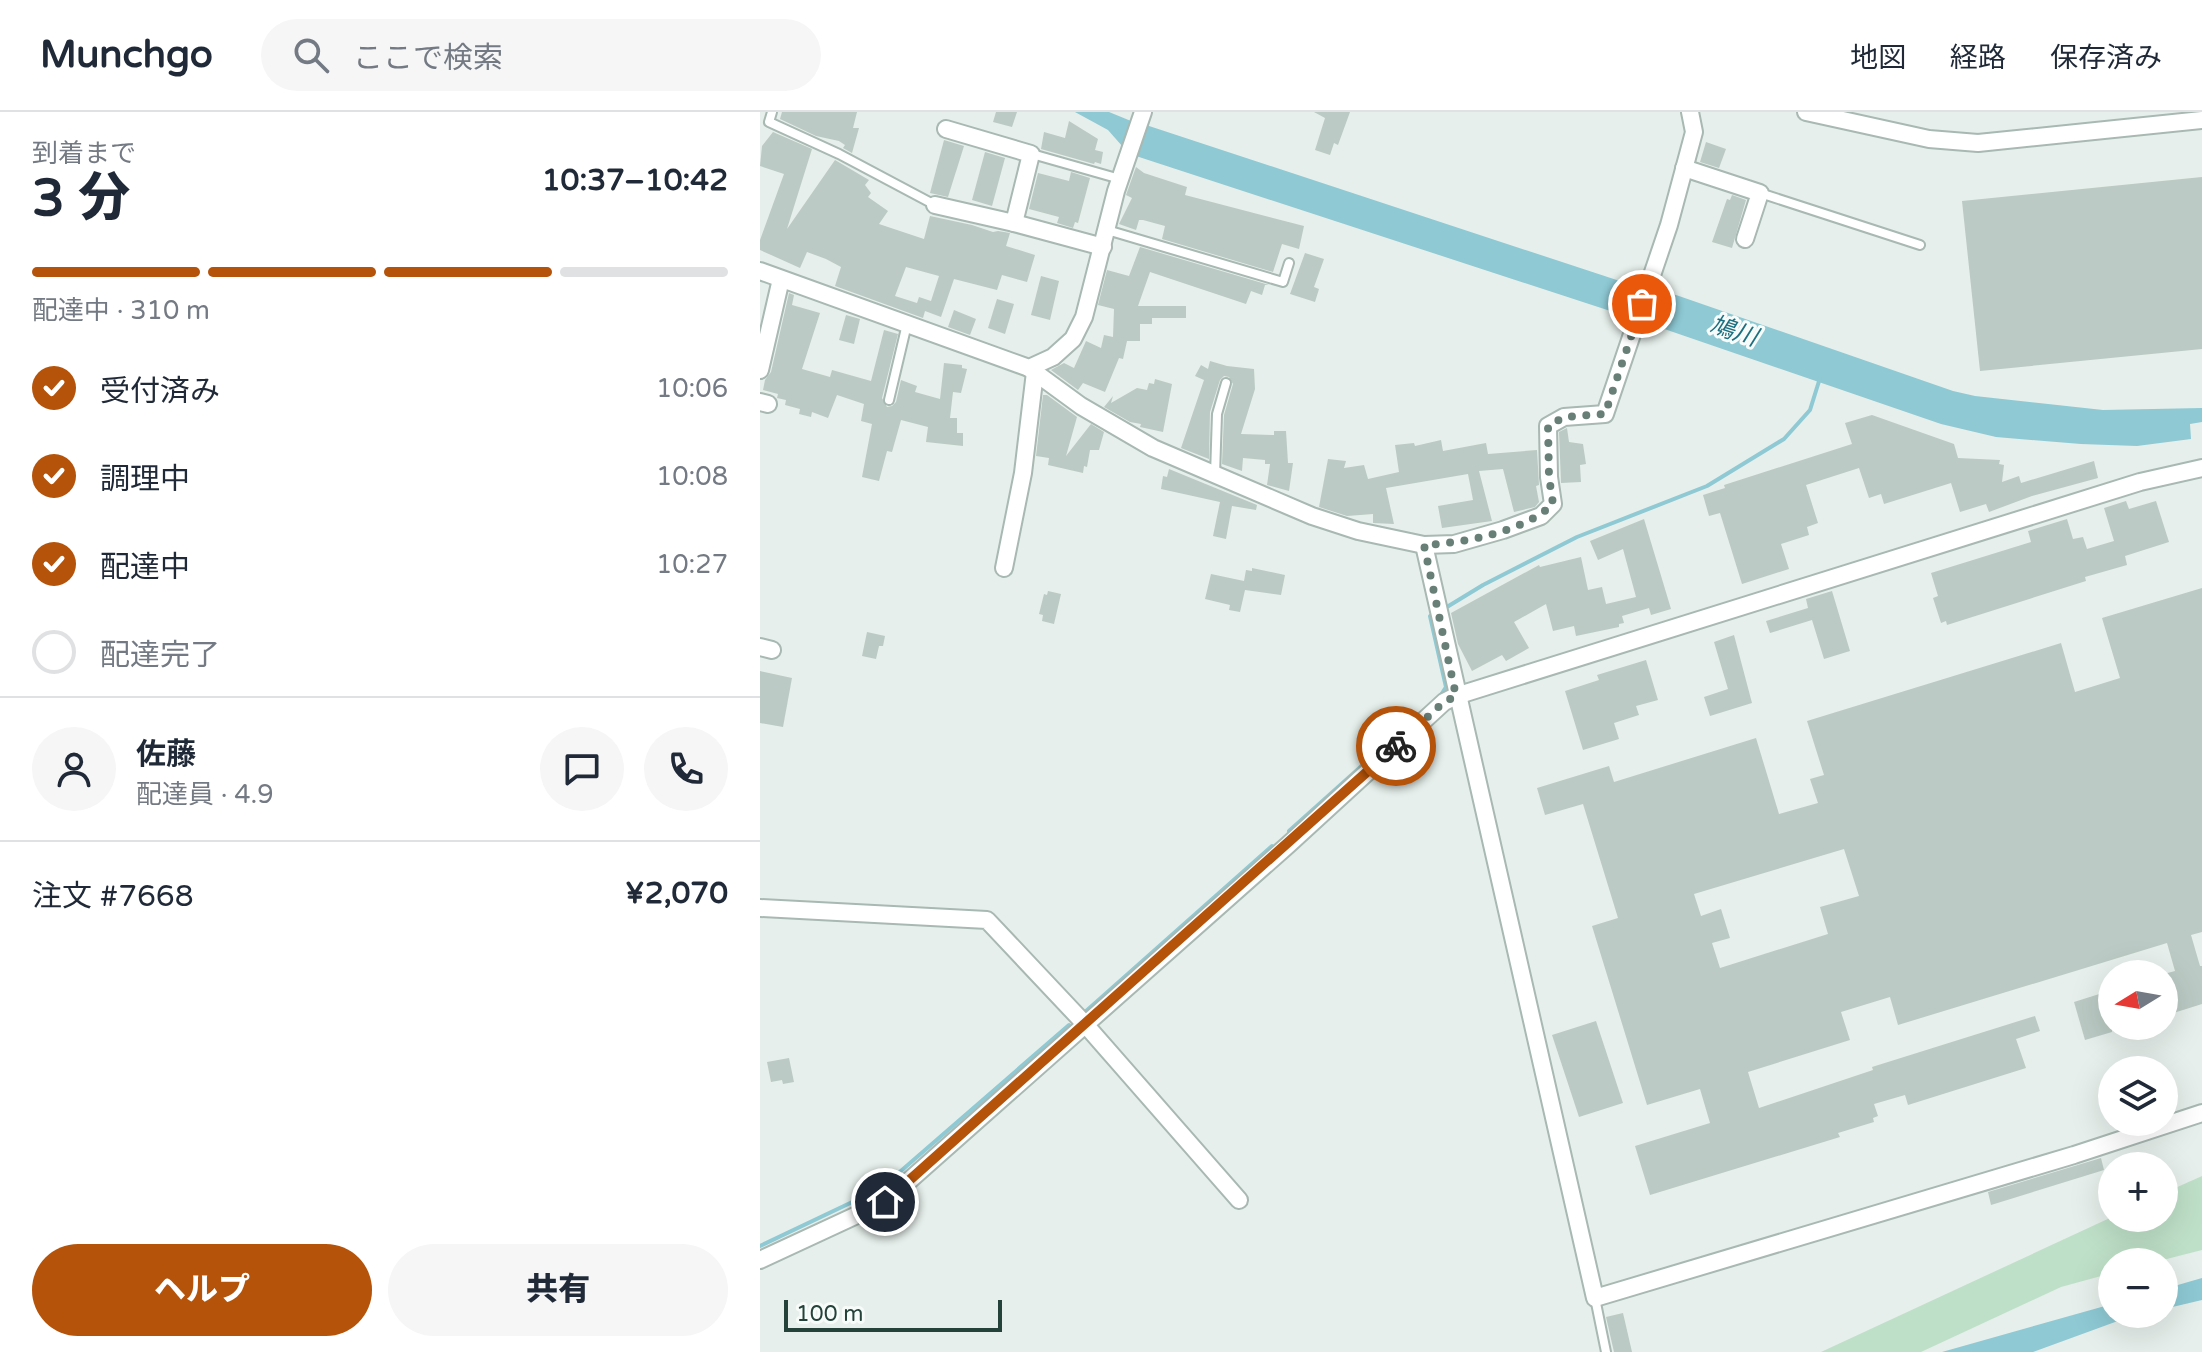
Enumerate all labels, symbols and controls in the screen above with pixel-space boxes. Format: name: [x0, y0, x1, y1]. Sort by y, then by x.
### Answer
search box: [261, 19, 821, 91]
text: Munchgo: [40, 32, 213, 78]
icon: search: [289, 33, 333, 77]
text: ここで検索: [353, 40, 503, 77]
text: 地図: [1850, 41, 1906, 75]
text: 経路: [1950, 41, 2006, 75]
text: 保存済み: [2050, 41, 2162, 75]
text: 到着まで: [32, 138, 136, 169]
text: 10:37–10:42: [542, 162, 728, 199]
text: 3 分: [32, 167, 130, 230]
pin: [1608, 270, 1676, 338]
icon: bag: [1620, 282, 1664, 326]
text: 配達中 · 310 m: [32, 295, 210, 326]
water label: 鳩川: [1707, 310, 1764, 354]
icon: check: [32, 366, 76, 410]
text: 受付済み: [100, 373, 220, 410]
text: 10:06: [656, 373, 728, 404]
icon: check: [32, 454, 76, 498]
text: 調理中: [100, 461, 190, 498]
text: 10:08: [656, 461, 728, 492]
icon: check: [32, 542, 76, 586]
text: 配達中: [100, 549, 190, 586]
text: 10:27: [656, 549, 728, 580]
text: 配達完了: [100, 637, 220, 674]
courier: [1356, 706, 1436, 786]
icon: bike: [1374, 724, 1418, 768]
button: person: [32, 727, 116, 811]
button: chat: [540, 727, 624, 811]
button: phone: [644, 727, 728, 811]
text: 佐藤: [136, 736, 196, 773]
text: 配達員 · 4.9: [136, 779, 274, 810]
text: ¥2,070: [625, 875, 728, 912]
text: 注文 #7668: [32, 878, 194, 915]
north arrow: [2098, 960, 2178, 1040]
map controls: [2098, 960, 2178, 1328]
button: layers: [2098, 1056, 2178, 1136]
button: +: [2098, 1152, 2178, 1232]
pin: [851, 1168, 919, 1236]
icon: home: [863, 1180, 907, 1224]
button: ヘルプ: [32, 1244, 372, 1336]
button: 共有: [388, 1244, 728, 1336]
button: −: [2098, 1248, 2178, 1328]
scale bar: [784, 1296, 1002, 1332]
text: 100 m: [796, 1301, 863, 1327]

